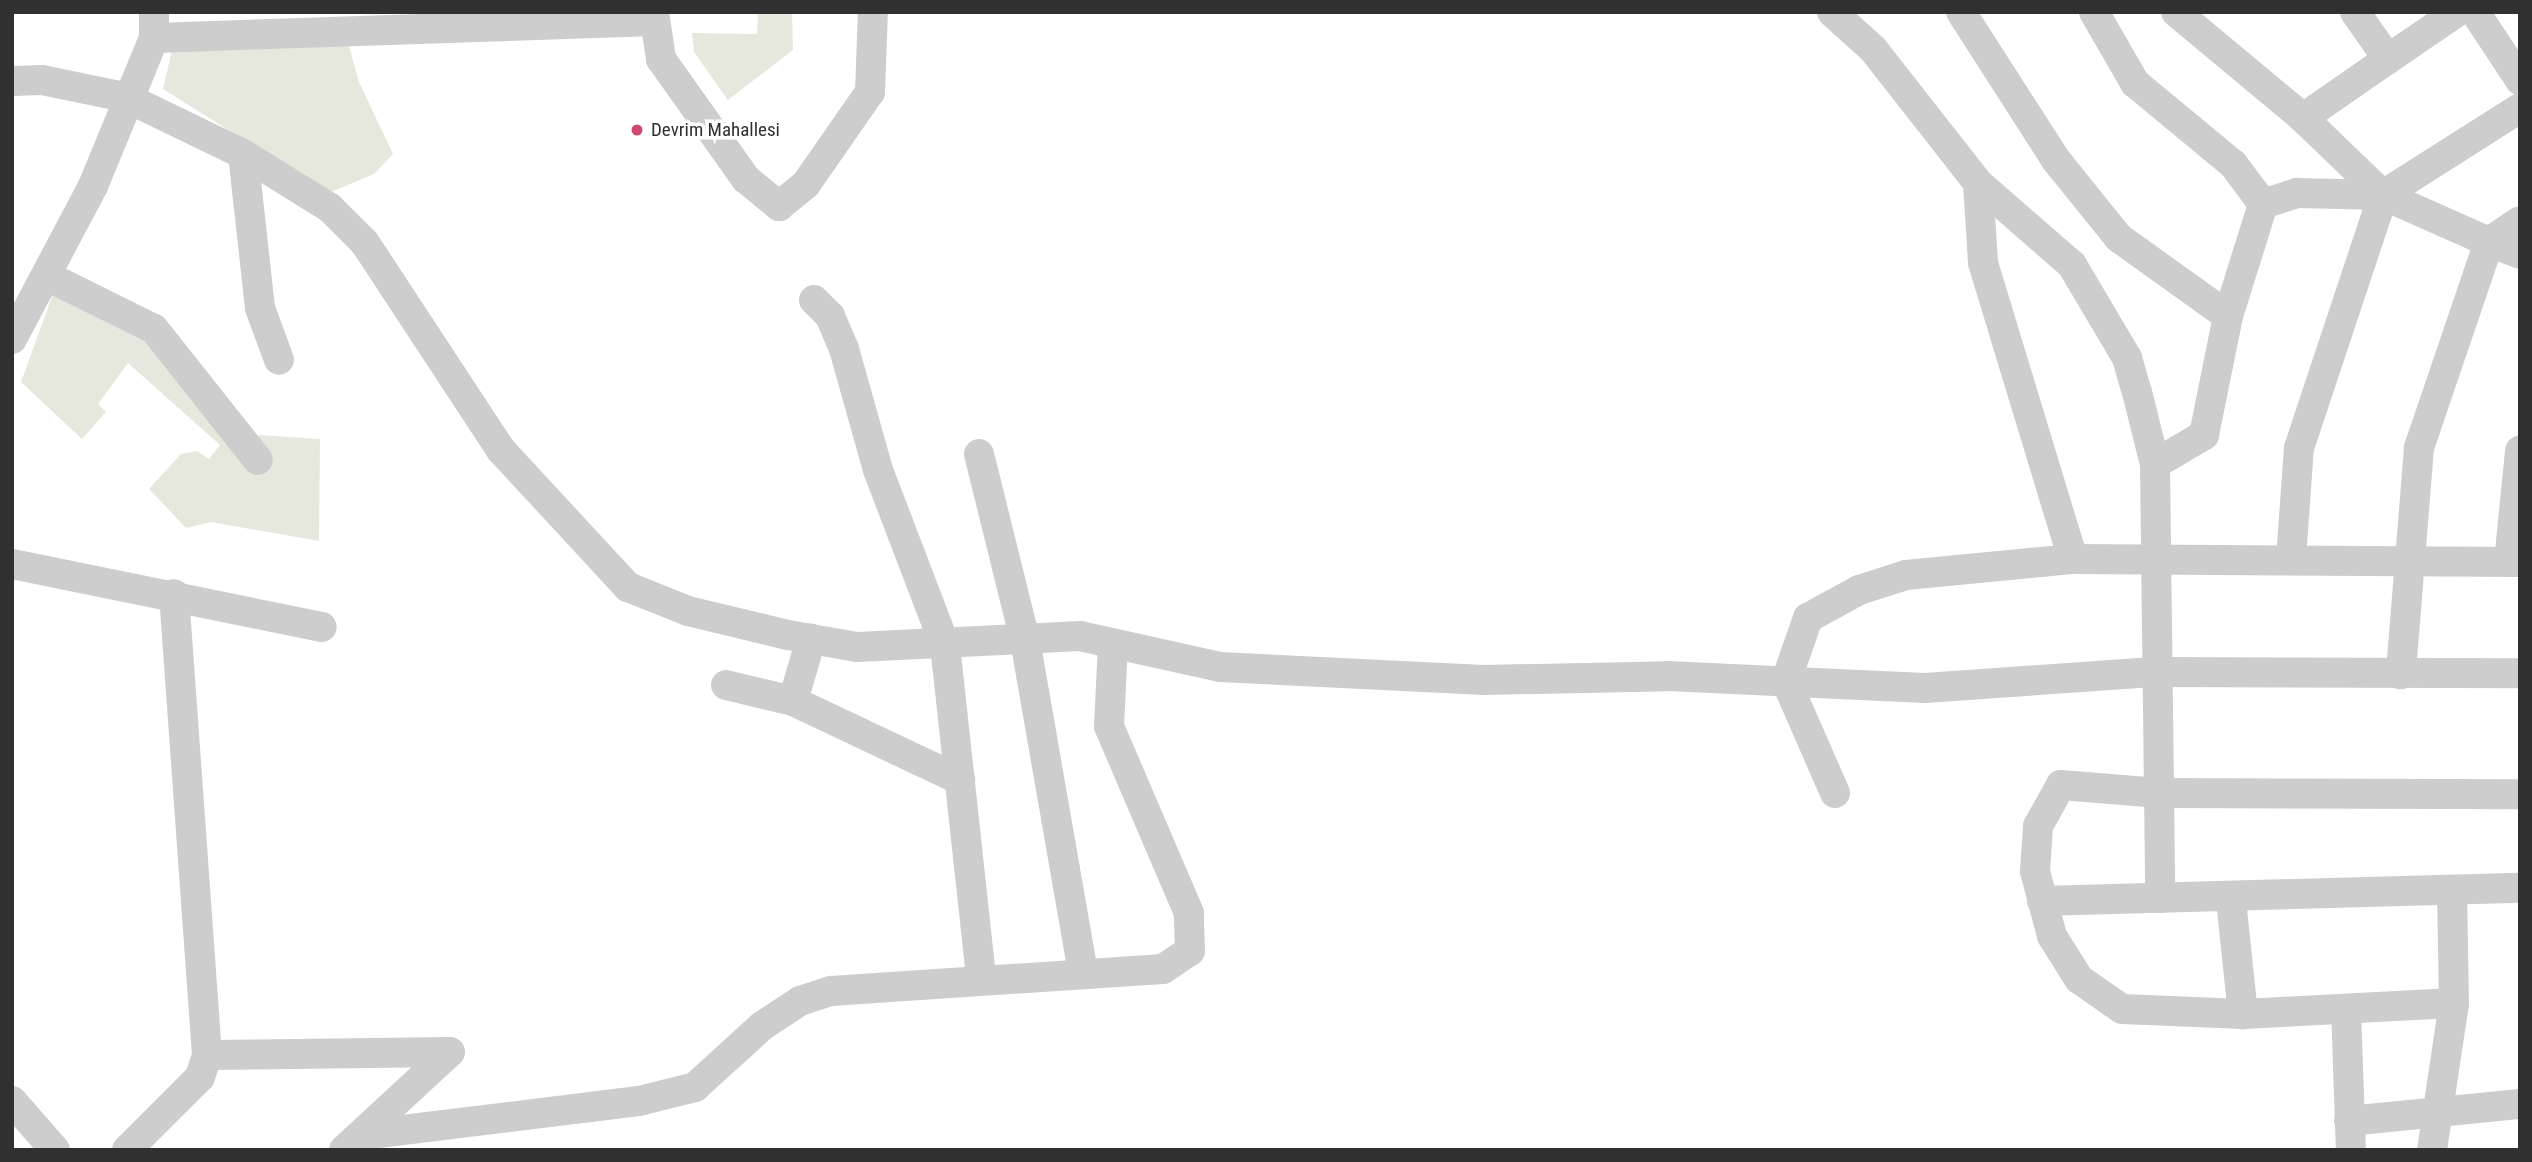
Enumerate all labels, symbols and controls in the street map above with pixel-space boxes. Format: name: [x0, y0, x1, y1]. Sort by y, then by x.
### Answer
place label: Devrim Mahallesi: [651, 119, 780, 141]
marker: Devrim Mahallesi: [629, 122, 645, 138]

